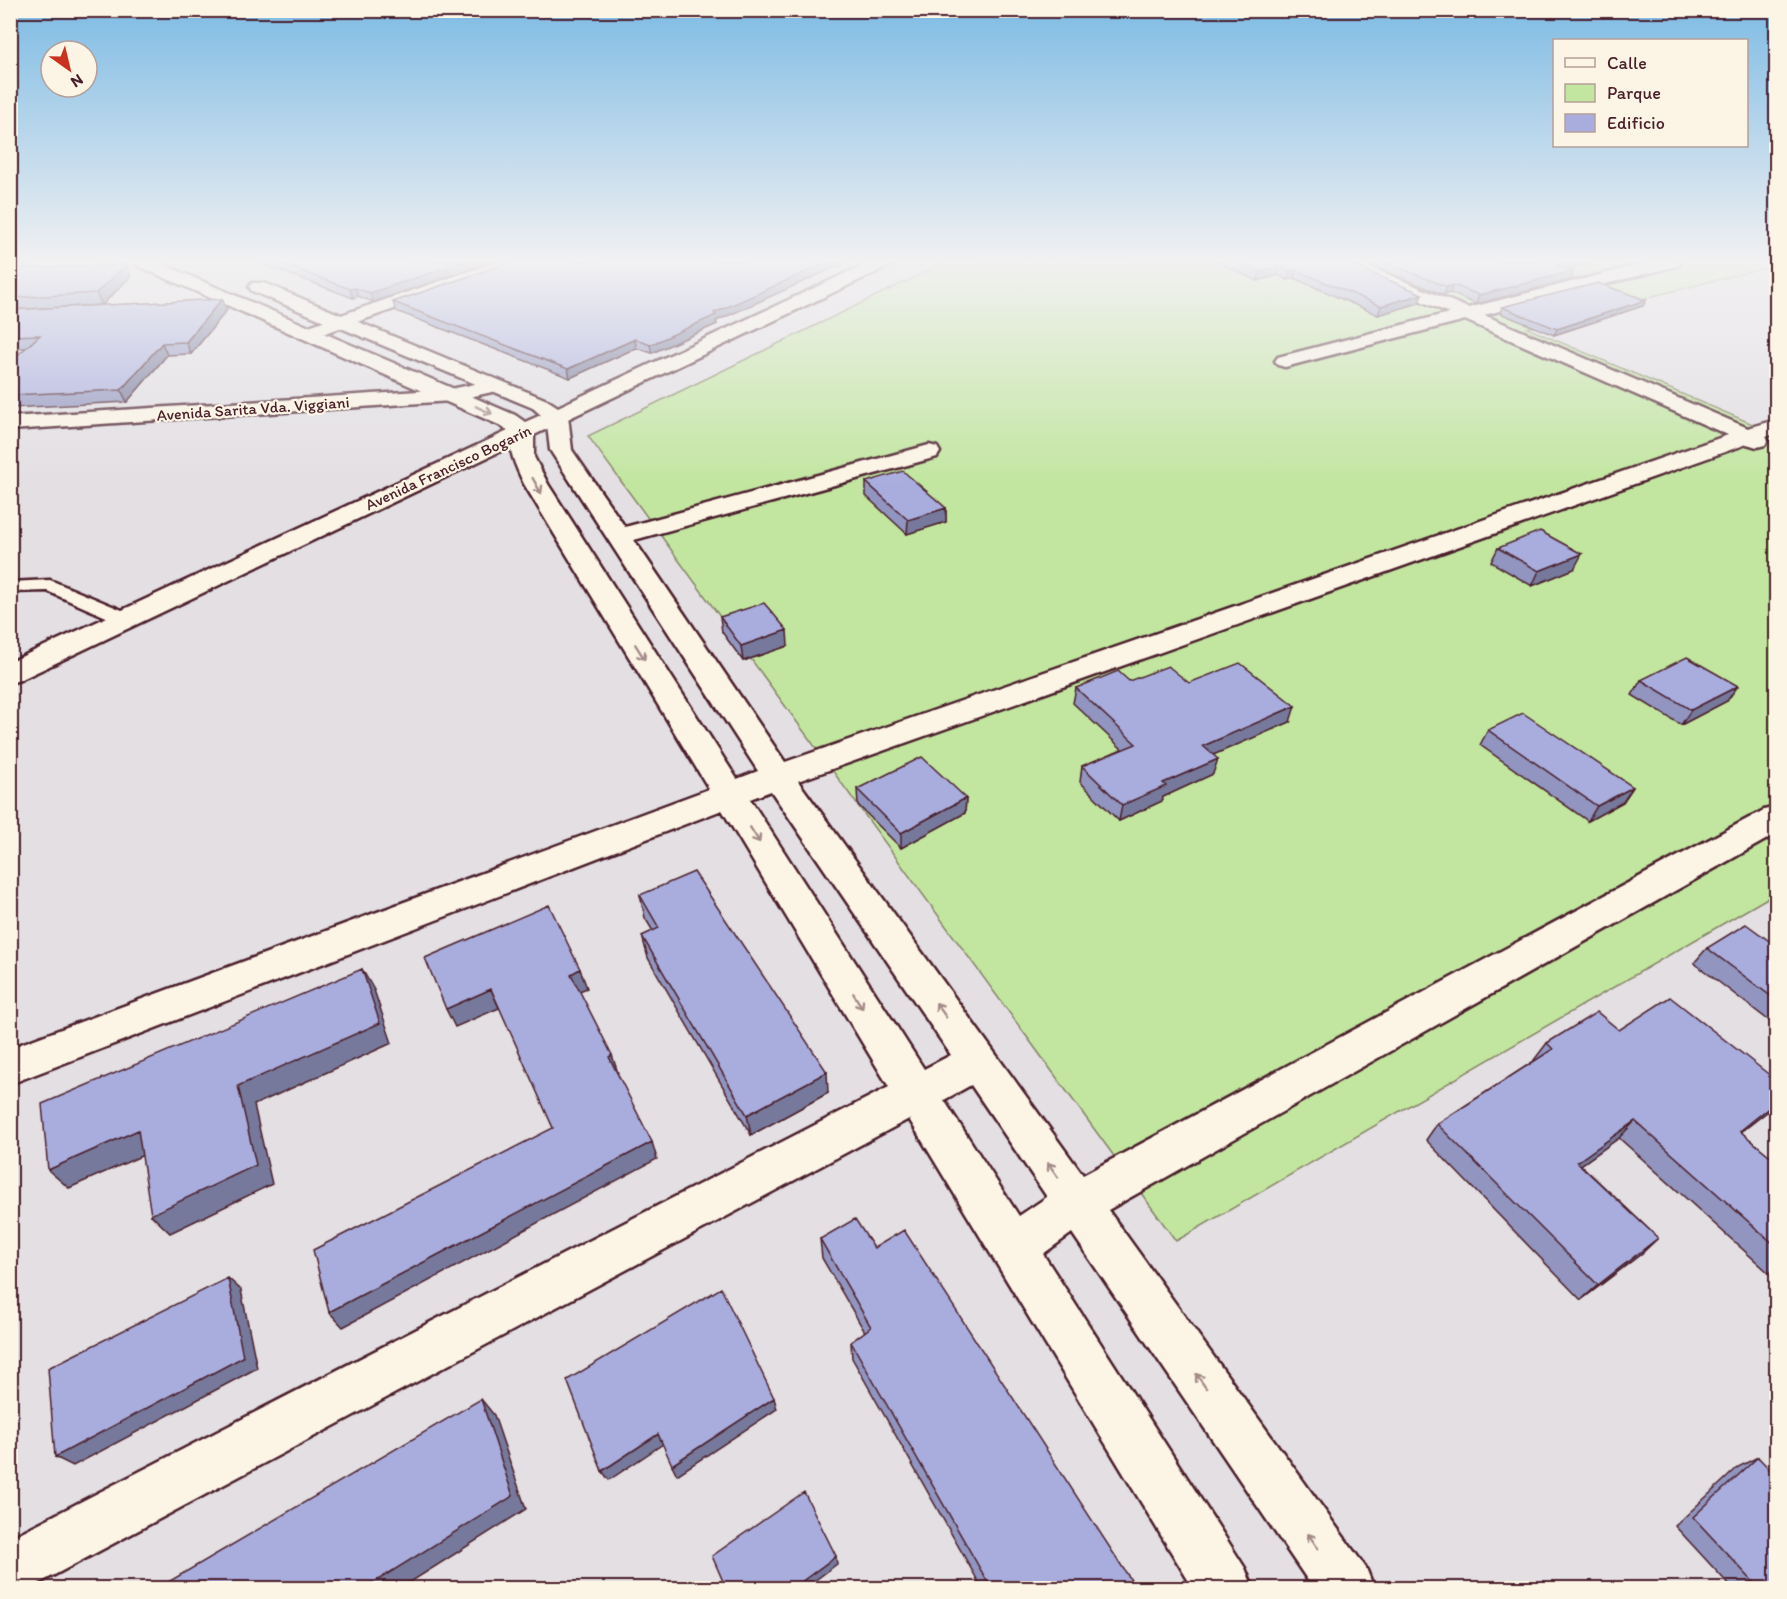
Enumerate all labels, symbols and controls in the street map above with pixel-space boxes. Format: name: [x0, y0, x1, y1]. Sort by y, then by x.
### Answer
north arrow: [39, 39, 99, 99]
legend: [1553, 39, 1748, 147]
text: Calle: [1607, 52, 1647, 74]
text: N: [67, 70, 87, 92]
text: Parque: [1607, 82, 1661, 104]
text: Edificio: [1607, 112, 1665, 134]
street label: Avenida Sarita Vda. Viggiani: [156, 392, 350, 425]
one-way arrow: [475, 404, 493, 416]
street label: Avenida Francisco Bogarín: [362, 420, 535, 514]
one-way arrow: [532, 478, 544, 495]
one-way arrow: [635, 643, 647, 660]
one-way arrow: [749, 826, 761, 843]
one-way arrow: [852, 992, 864, 1009]
one-way arrow: [935, 1002, 947, 1018]
one-way arrow: [1047, 1162, 1059, 1178]
one-way arrow: [1195, 1373, 1207, 1390]
one-way arrow: [1307, 1533, 1319, 1549]

